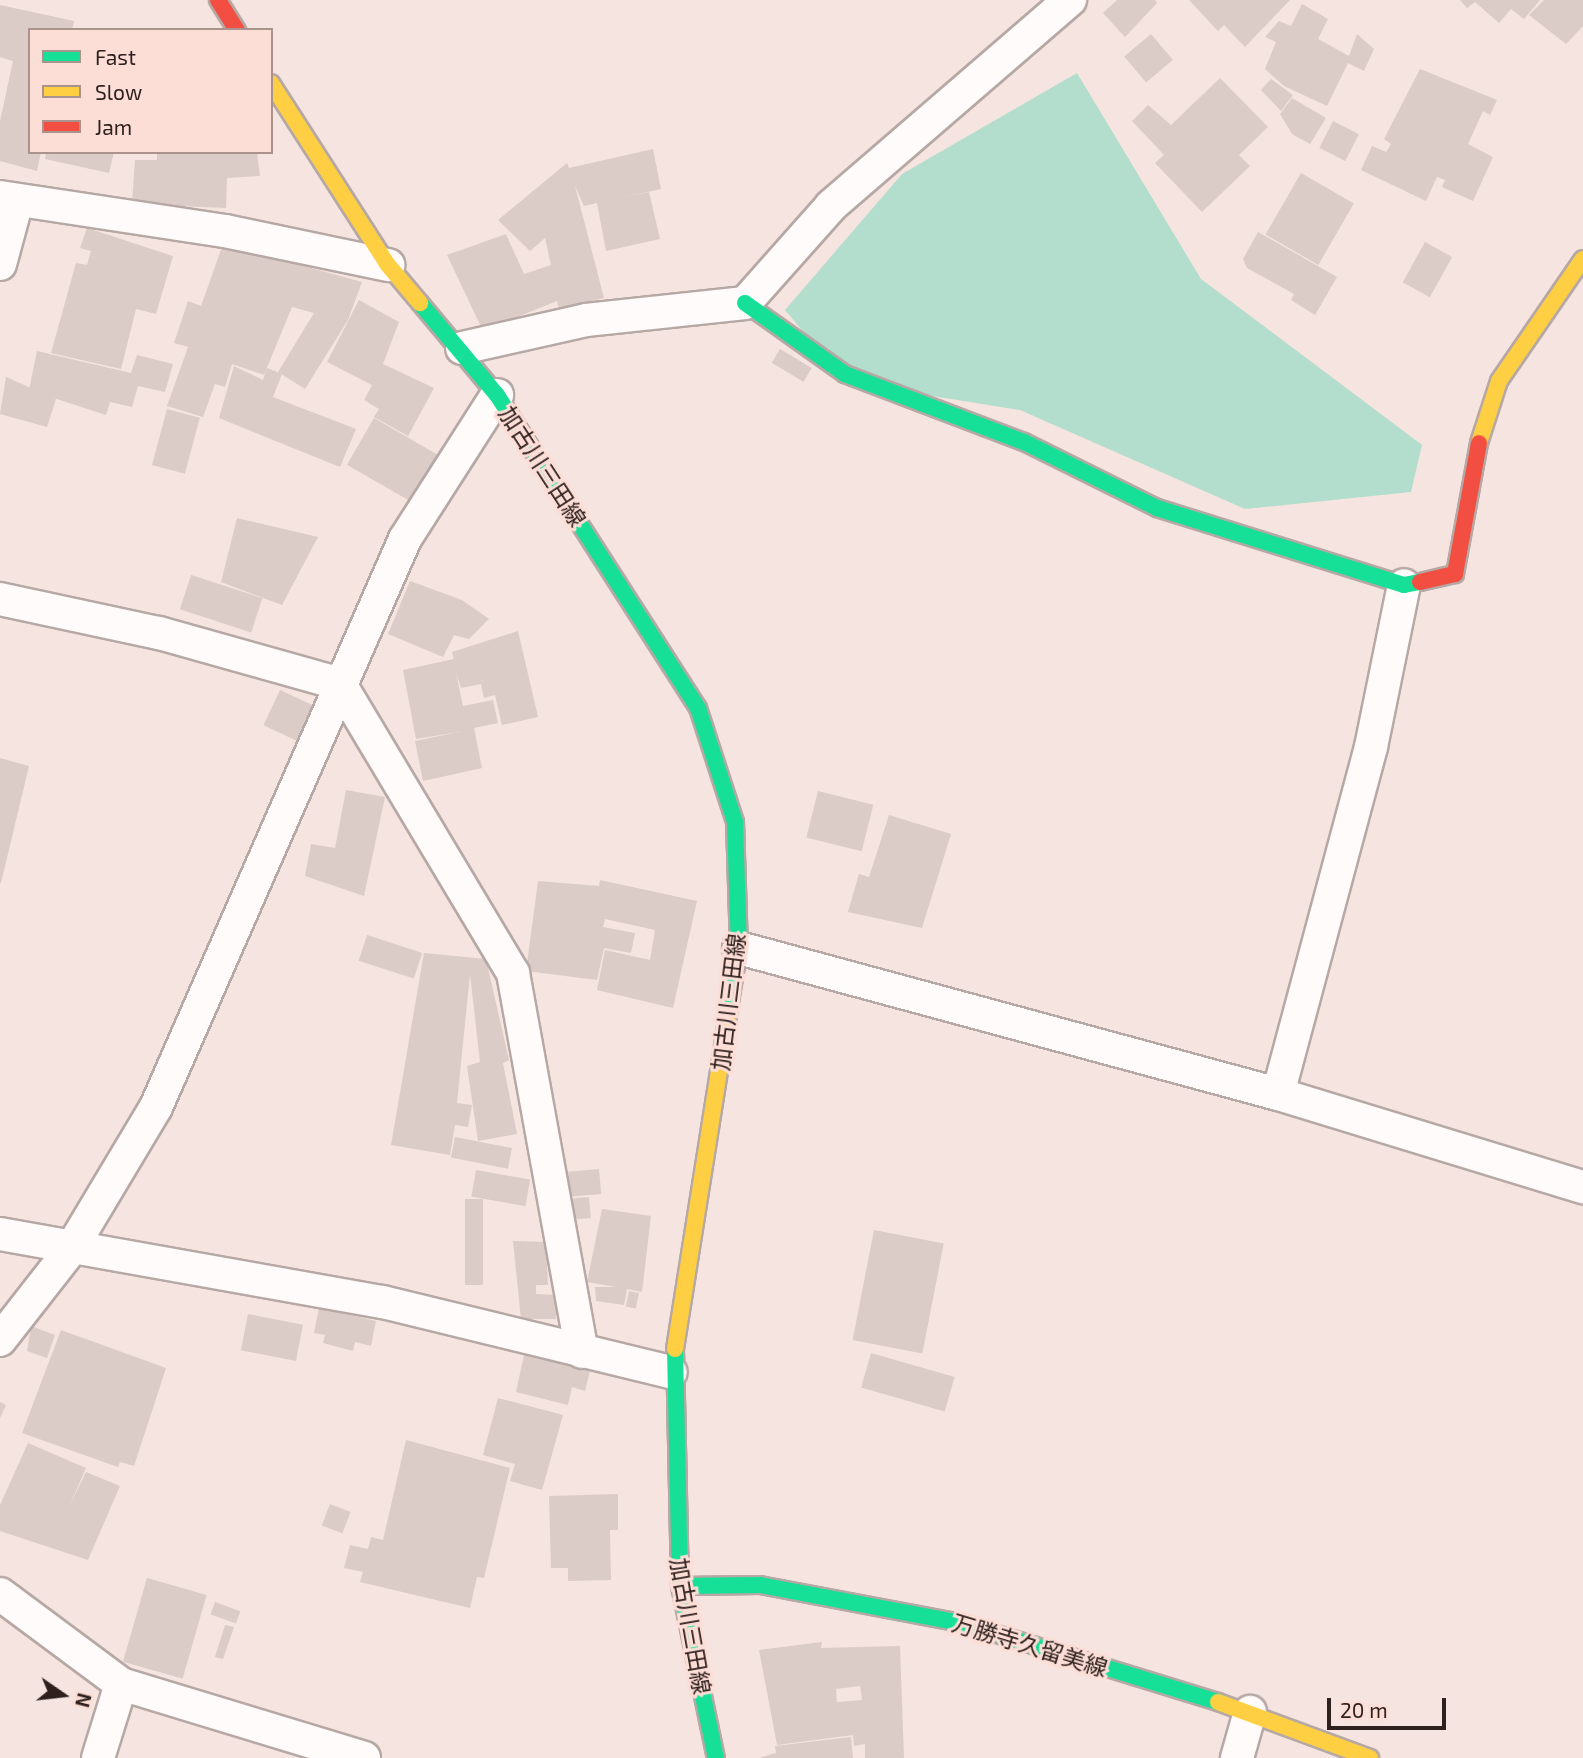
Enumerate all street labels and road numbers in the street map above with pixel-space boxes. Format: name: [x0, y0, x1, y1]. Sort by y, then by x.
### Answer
street label: 加古川三田線: [494, 401, 592, 531]
street label: 加古川三田線: [706, 932, 750, 1072]
street label: 加古川三田線: [665, 1556, 717, 1696]
street label: 万勝寺久留美線: [949, 1608, 1111, 1682]

